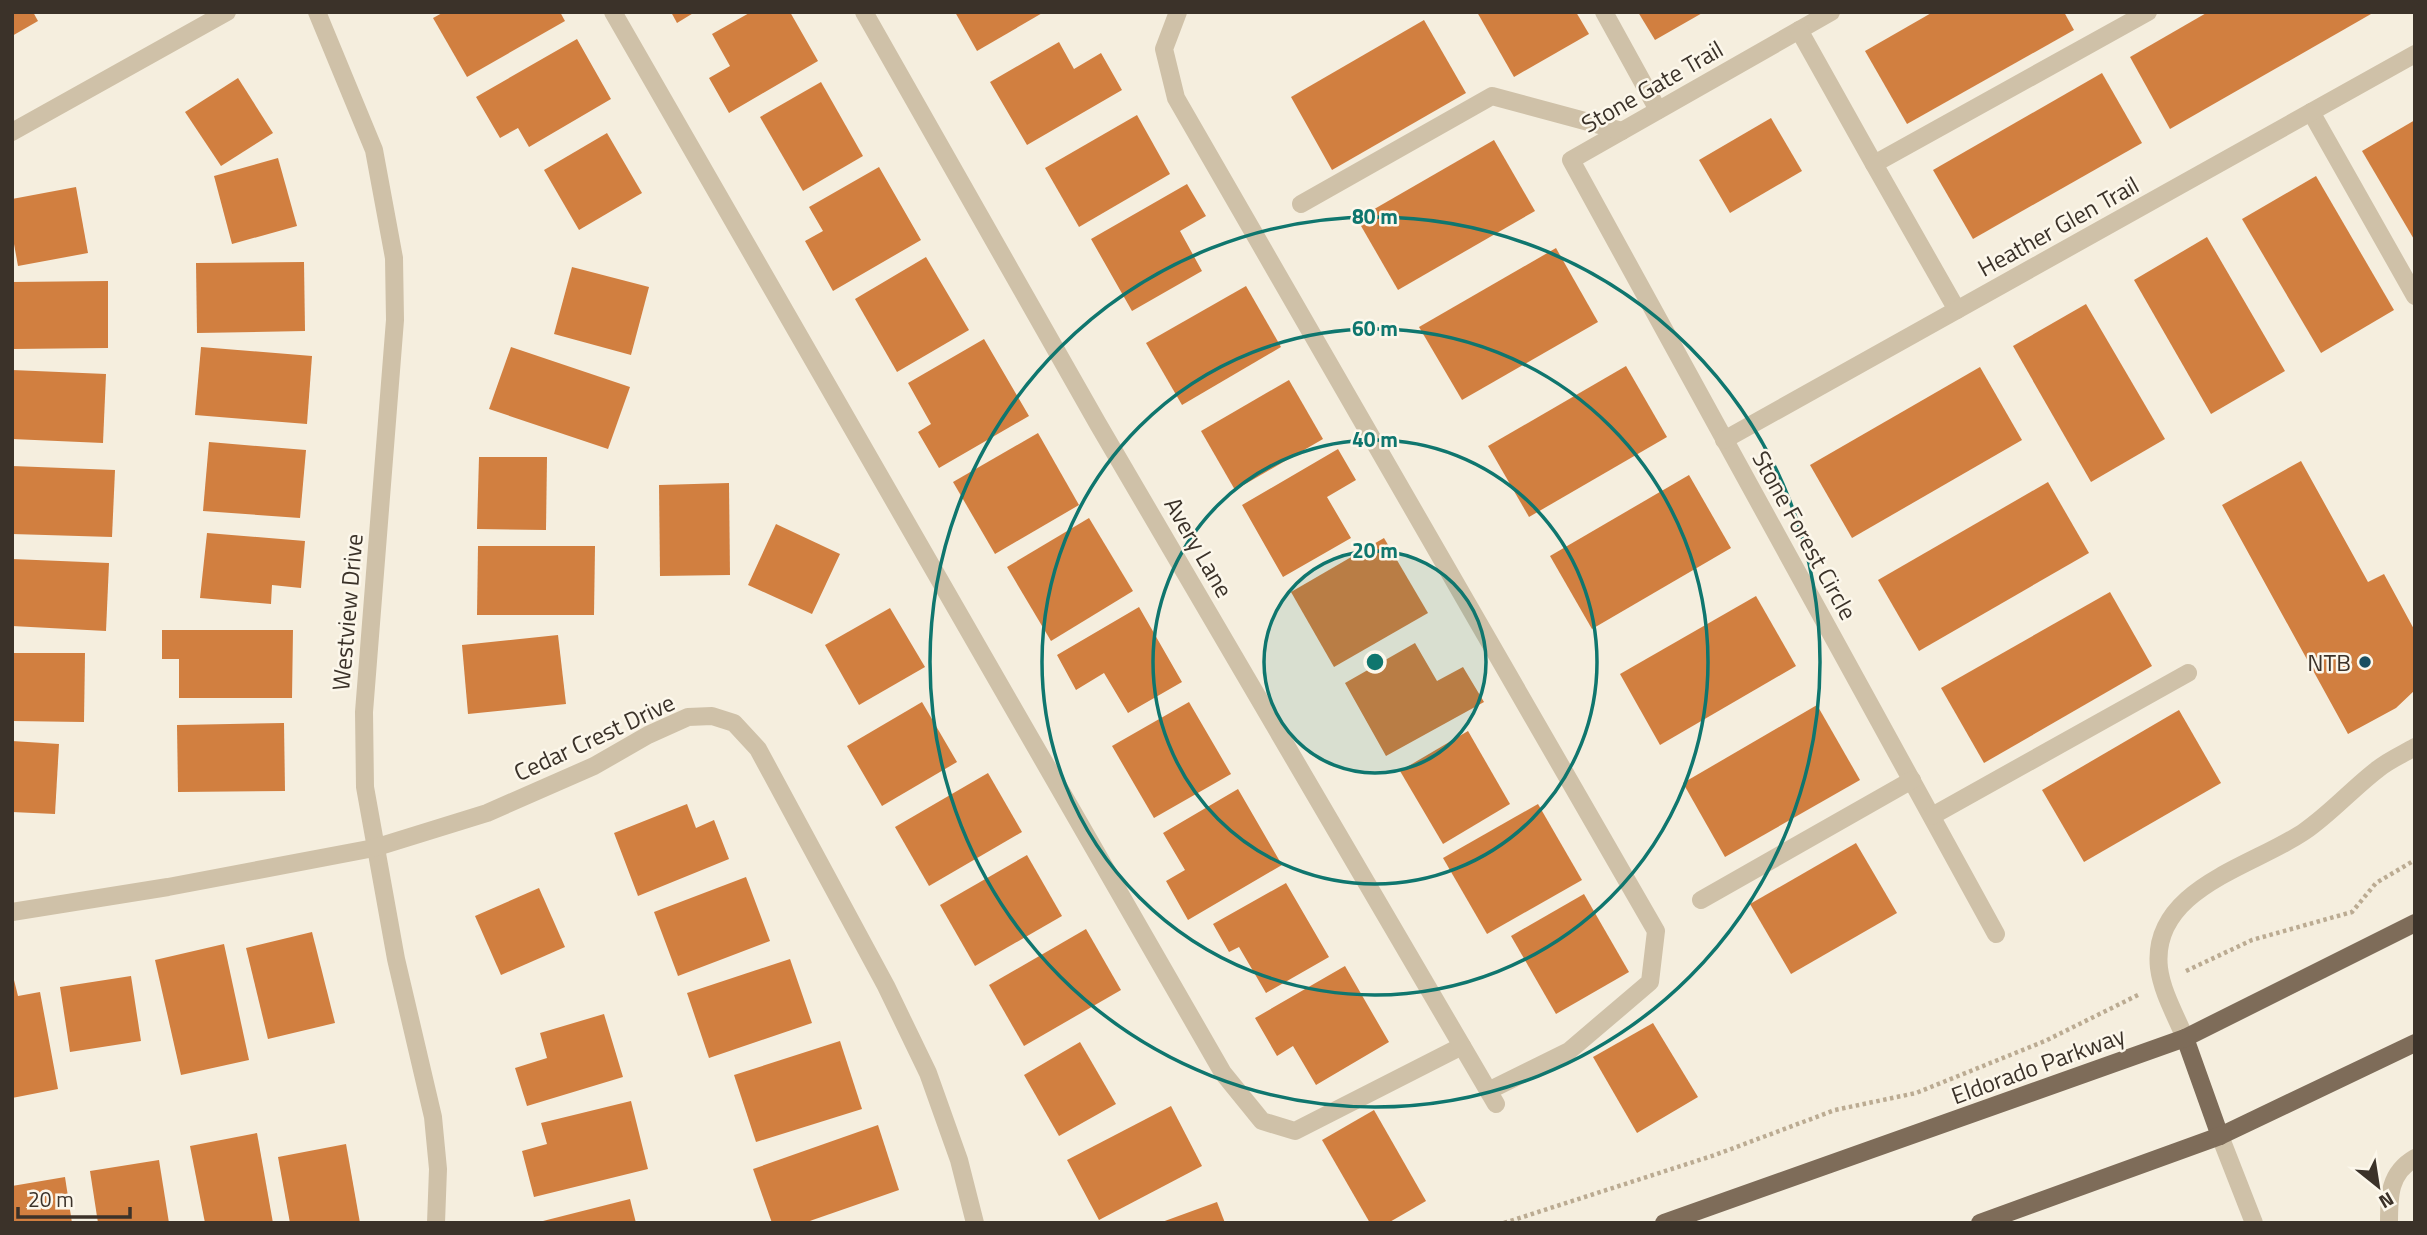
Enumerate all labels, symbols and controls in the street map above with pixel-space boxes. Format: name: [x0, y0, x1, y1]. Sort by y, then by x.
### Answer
street label: Stone Gate Trail: [1574, 31, 1730, 141]
street label: Heather Glen Trail: [1971, 167, 2145, 285]
text: 80 m: [1352, 200, 1398, 232]
text: 60 m: [1352, 312, 1398, 344]
text: 40 m: [1352, 423, 1398, 455]
street label: Stone Forest Circle: [1744, 444, 1866, 626]
street label: Avery Lane: [1156, 490, 1242, 604]
street label: Westview Drive: [322, 532, 372, 692]
text: 20 m: [1352, 534, 1398, 566]
place label: NTB: [2307, 644, 2351, 680]
centre of rings: [1363, 650, 1387, 674]
marker: NTB: [2357, 654, 2373, 670]
street label: Cedar Crest Drive: [508, 684, 680, 790]
street label: Eldorado Parkway: [1946, 1017, 2130, 1113]
north arrow: [2343, 1151, 2413, 1221]
scale bar: [18, 1176, 130, 1220]
text: 20 m: [28, 1183, 74, 1215]
text: N: [2374, 1185, 2400, 1217]

